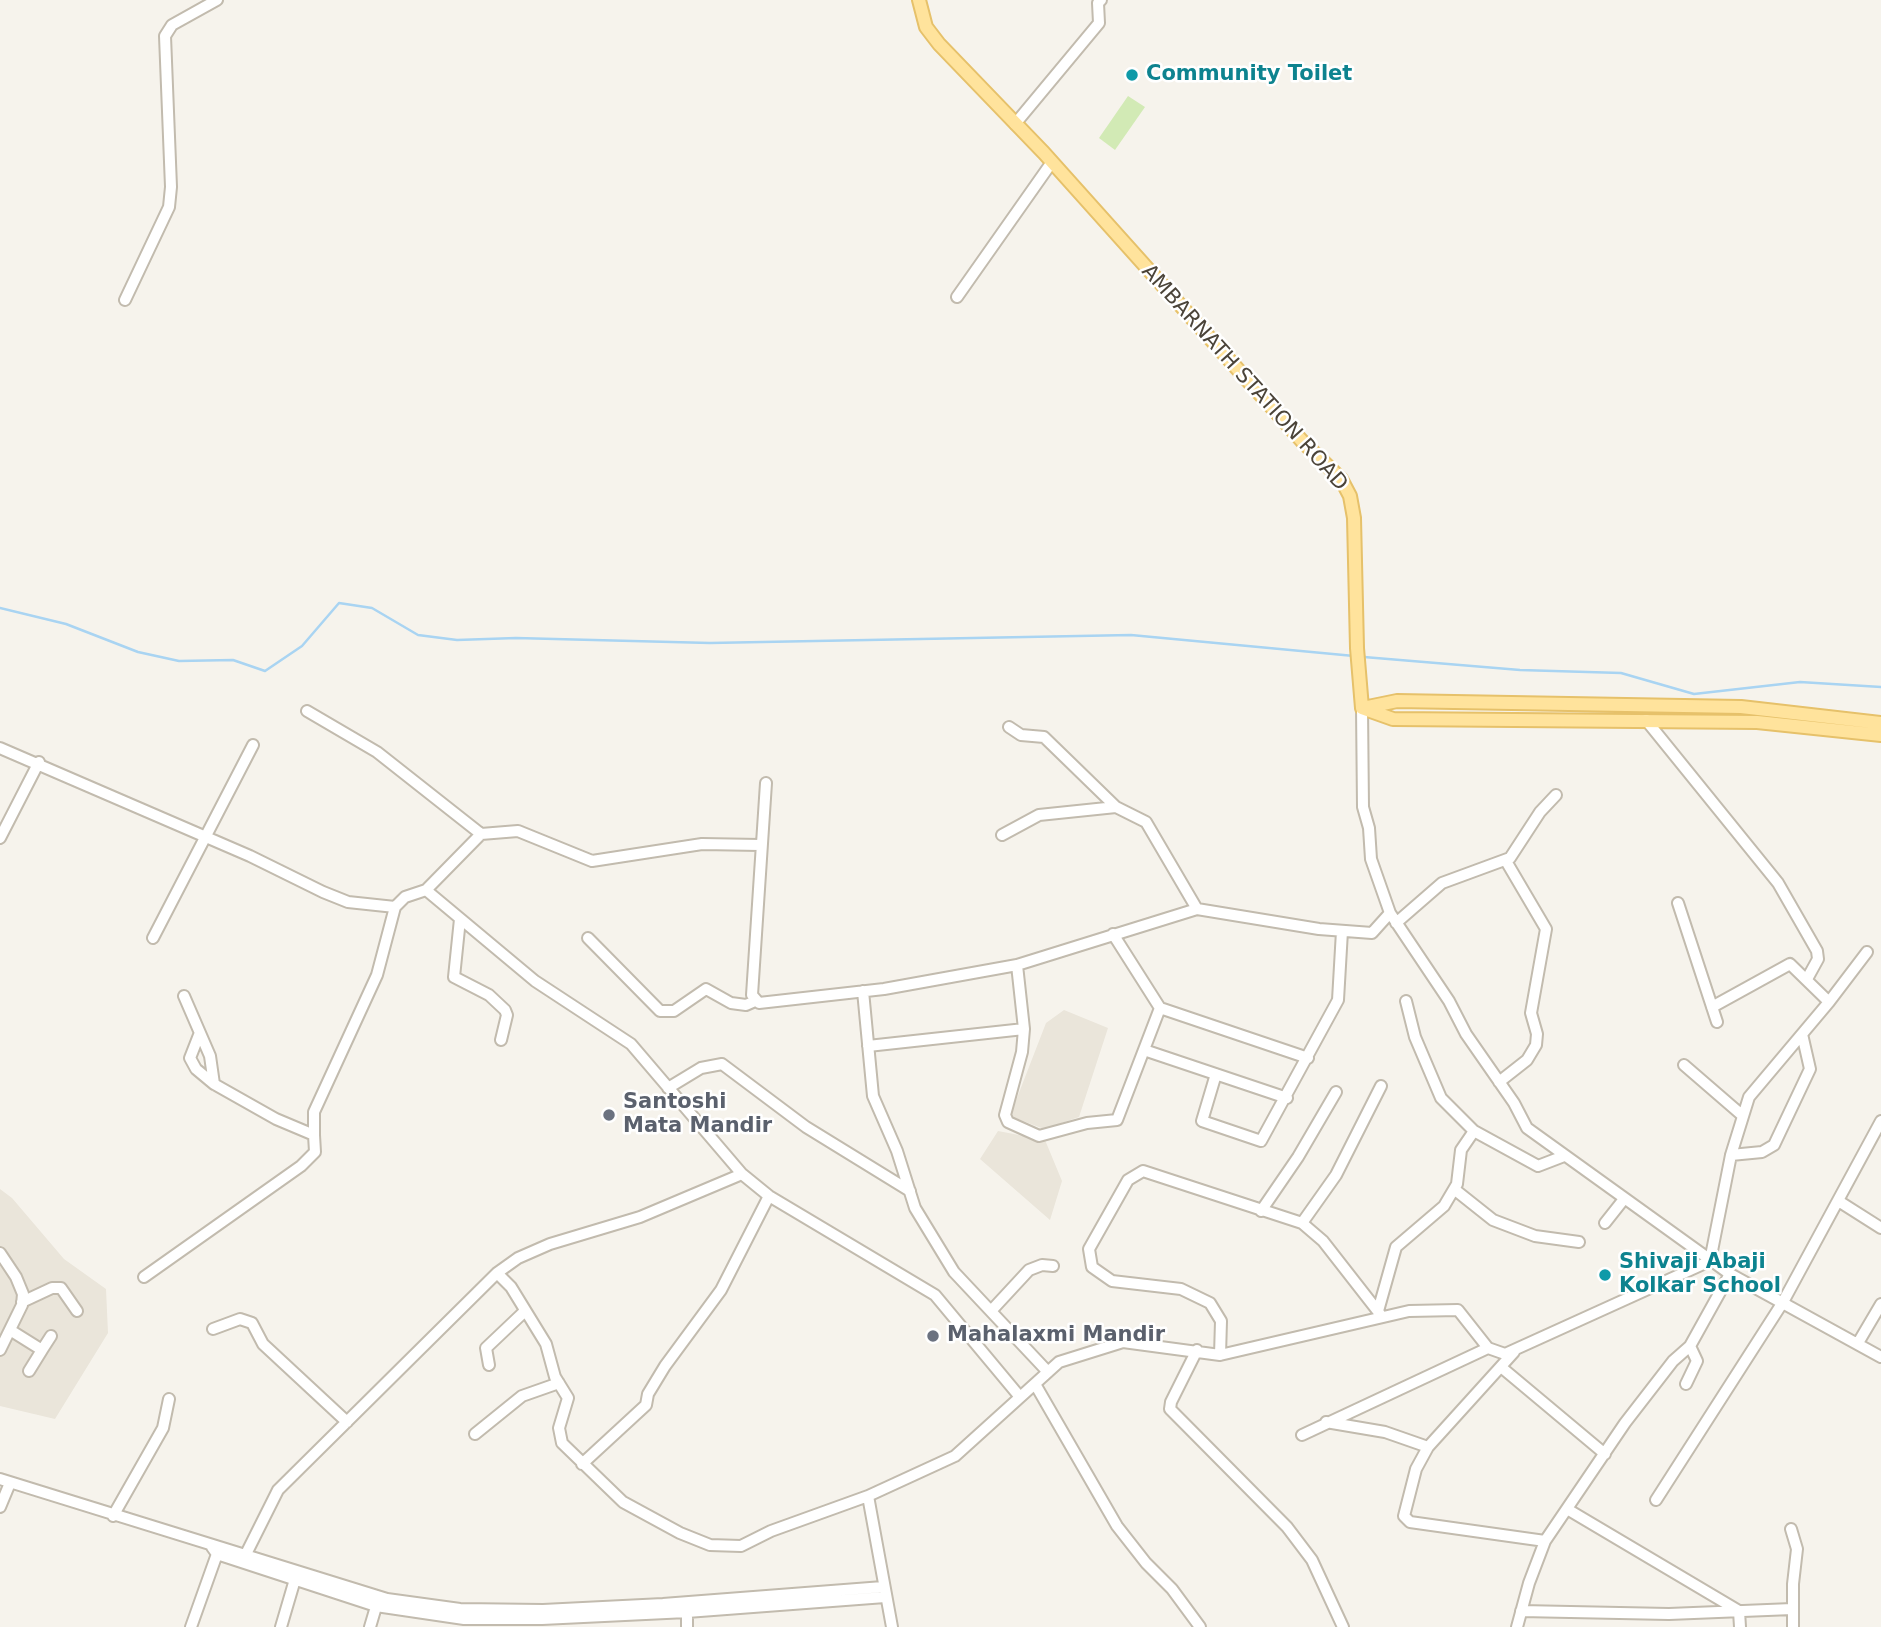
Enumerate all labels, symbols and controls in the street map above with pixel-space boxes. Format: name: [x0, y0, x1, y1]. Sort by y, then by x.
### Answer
place label: Community Toilet: [1146, 62, 1352, 88]
marker: Community Toilet: [1124, 67, 1140, 83]
street label: AMBARNATH STATION ROAD: [1136, 260, 1352, 496]
place label: Santoshi Mata Mandir: [623, 1090, 772, 1140]
marker: Santoshi Mata Mandir: [601, 1107, 617, 1123]
place label: Shivaji Abaji Kolkar School: [1619, 1250, 1781, 1300]
marker: Shivaji Abaji Kolkar School: [1597, 1267, 1613, 1283]
place label: Mahalaxmi Mandir: [947, 1323, 1165, 1349]
marker: Mahalaxmi Mandir: [925, 1328, 941, 1344]

